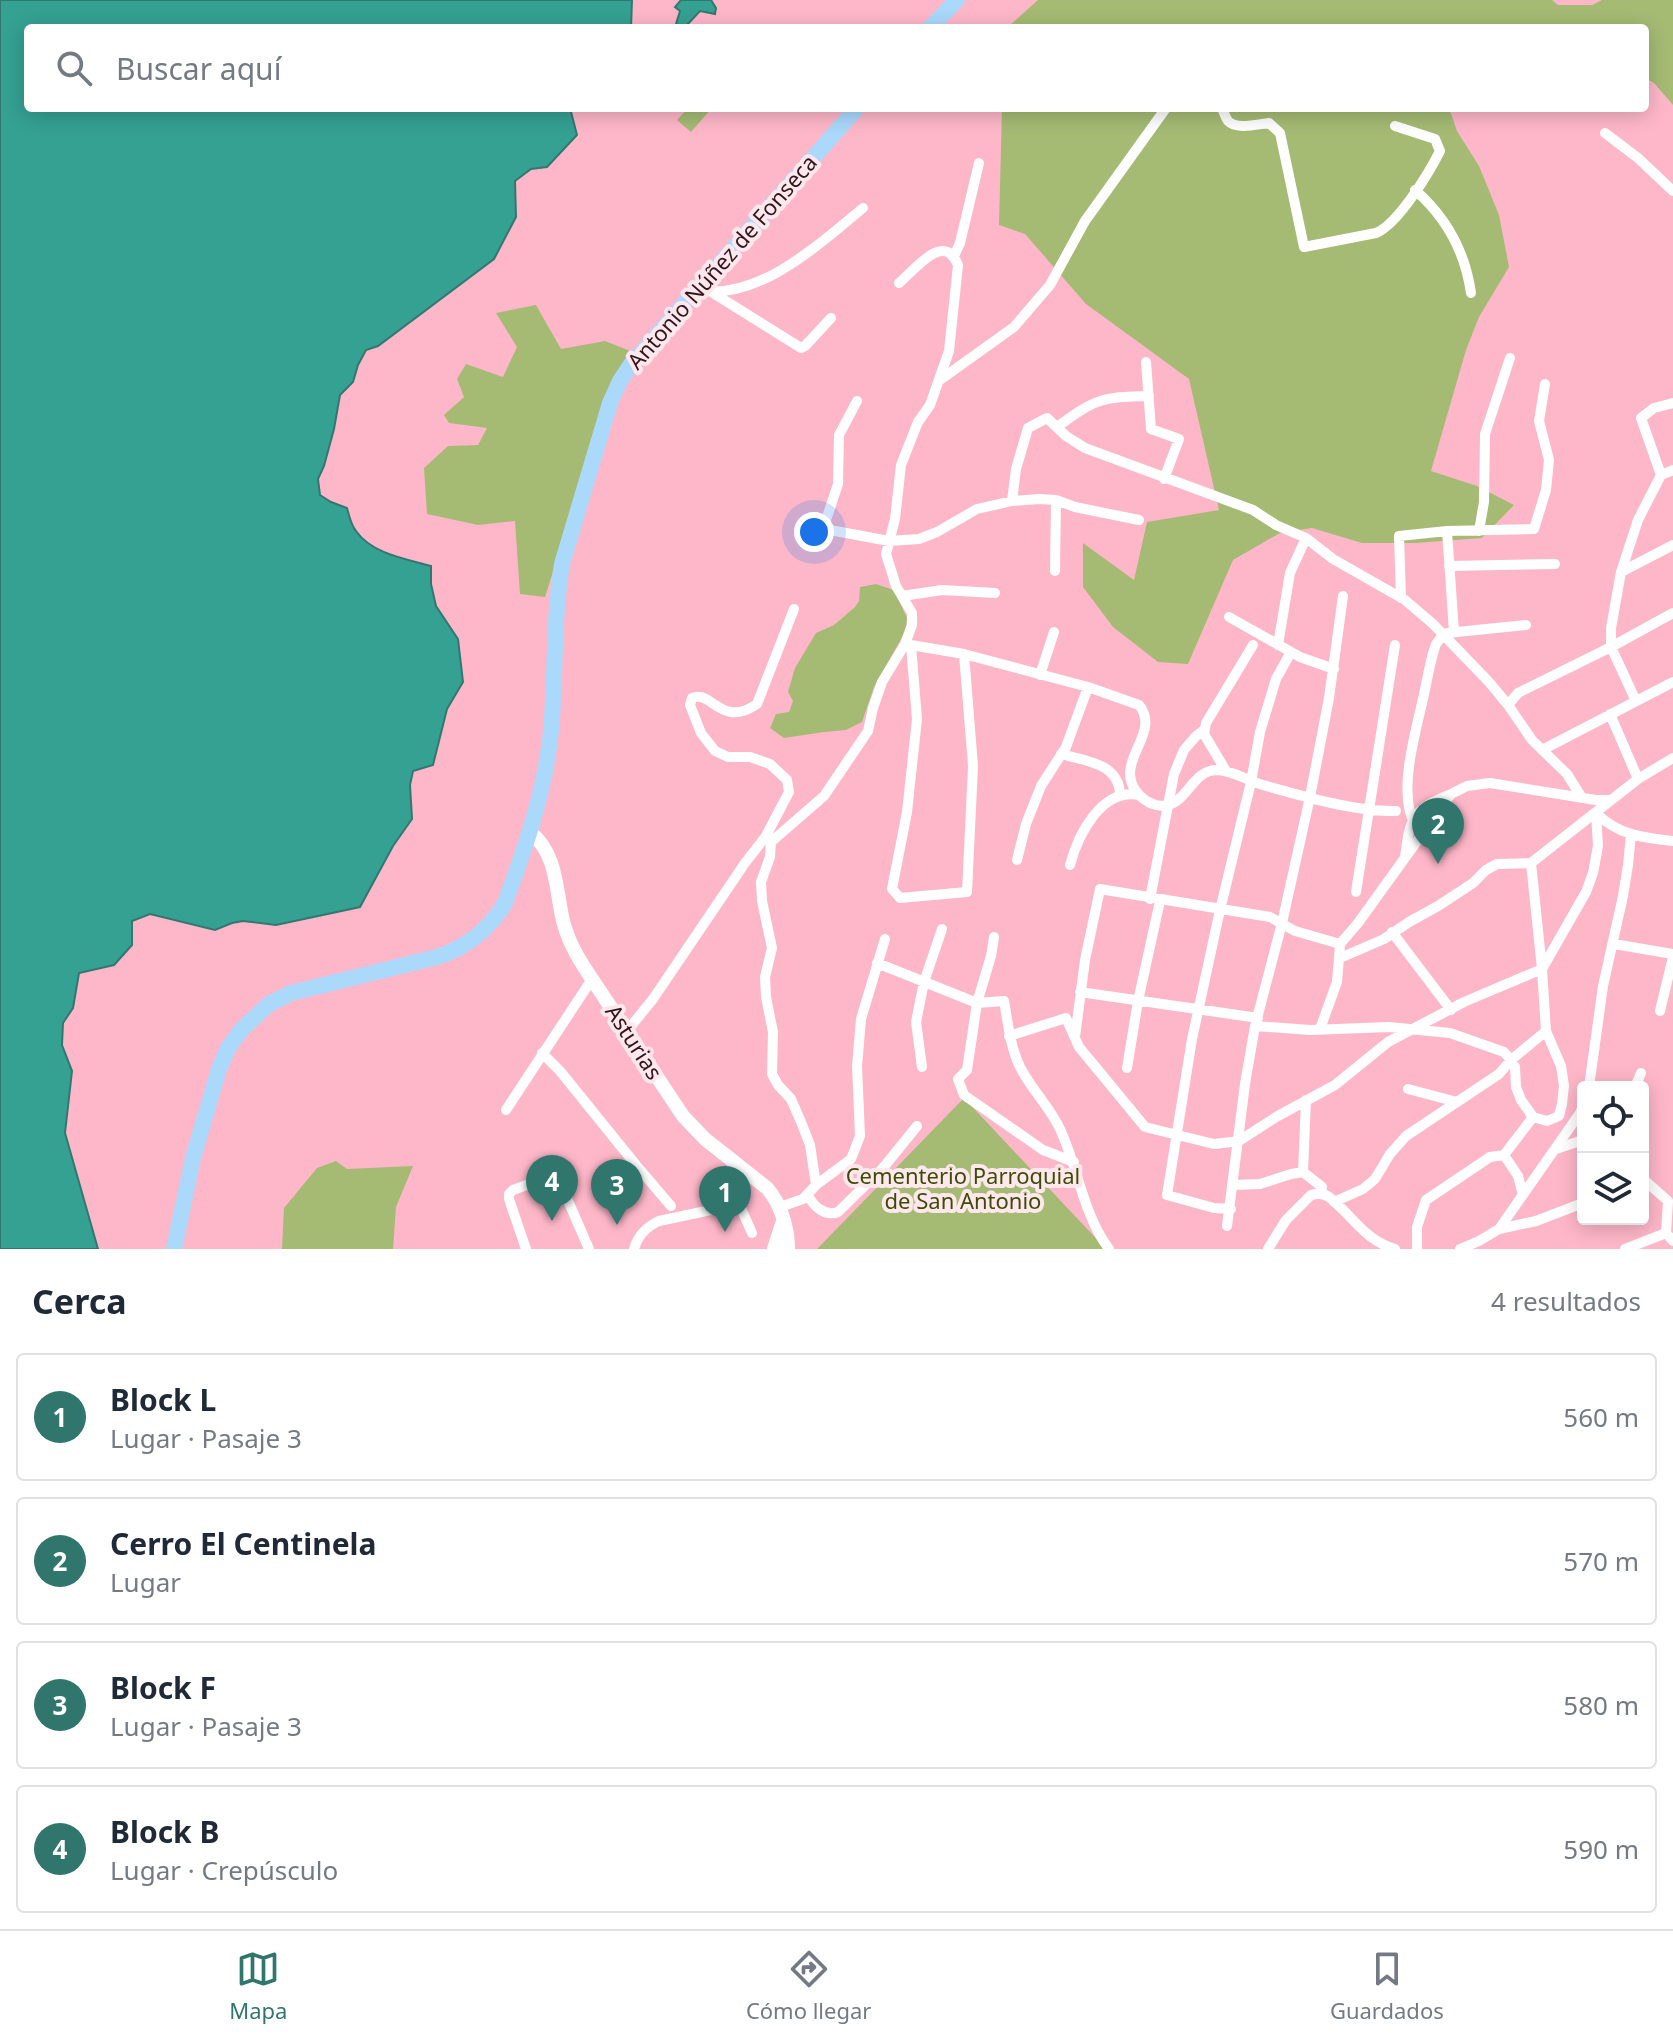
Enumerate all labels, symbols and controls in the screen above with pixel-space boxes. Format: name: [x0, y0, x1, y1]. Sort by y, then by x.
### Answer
search box: [24, 24, 1649, 112]
icon: search: [52, 46, 96, 90]
text: Buscar aquí: [116, 48, 281, 89]
street label: Antonio Núñez de Fonseca: [620, 148, 823, 375]
your location: [794, 512, 834, 552]
pin: 2: [1412, 798, 1464, 864]
street label: Asturias: [599, 998, 670, 1085]
map controls: [1577, 1081, 1649, 1225]
button: locate: [1577, 1081, 1649, 1153]
button: layers: [1577, 1153, 1649, 1225]
pin: 4: [526, 1155, 578, 1221]
pin: 3: [591, 1159, 643, 1225]
park label: Cementerio Parroquial de San Antonio: [846, 1160, 1080, 1215]
pin: 1: [699, 1166, 751, 1232]
text: Cerca: [32, 1278, 127, 1324]
text: 4 resultados: [1491, 1283, 1641, 1319]
text: Block L: [110, 1379, 216, 1420]
text: 1: [53, 1399, 67, 1435]
text: 560 m: [1563, 1399, 1639, 1435]
text: Lugar · Pasaje 3: [110, 1420, 302, 1456]
text: Cerro El Centinela: [110, 1523, 376, 1564]
text: 2: [53, 1543, 67, 1579]
text: 570 m: [1563, 1543, 1639, 1579]
text: Lugar: [110, 1564, 181, 1600]
text: Block F: [110, 1667, 216, 1708]
text: 3: [53, 1687, 67, 1723]
text: 580 m: [1563, 1687, 1639, 1723]
text: Lugar · Pasaje 3: [110, 1708, 302, 1744]
text: Block B: [110, 1811, 219, 1852]
text: 4: [53, 1831, 67, 1867]
text: 590 m: [1563, 1831, 1639, 1867]
text: Lugar · Crepúsculo: [110, 1852, 338, 1888]
tab: Mapa: [229, 1947, 287, 2025]
tab: Cómo llegar: [746, 1947, 871, 2025]
tab: Guardados: [1330, 1947, 1444, 2025]

